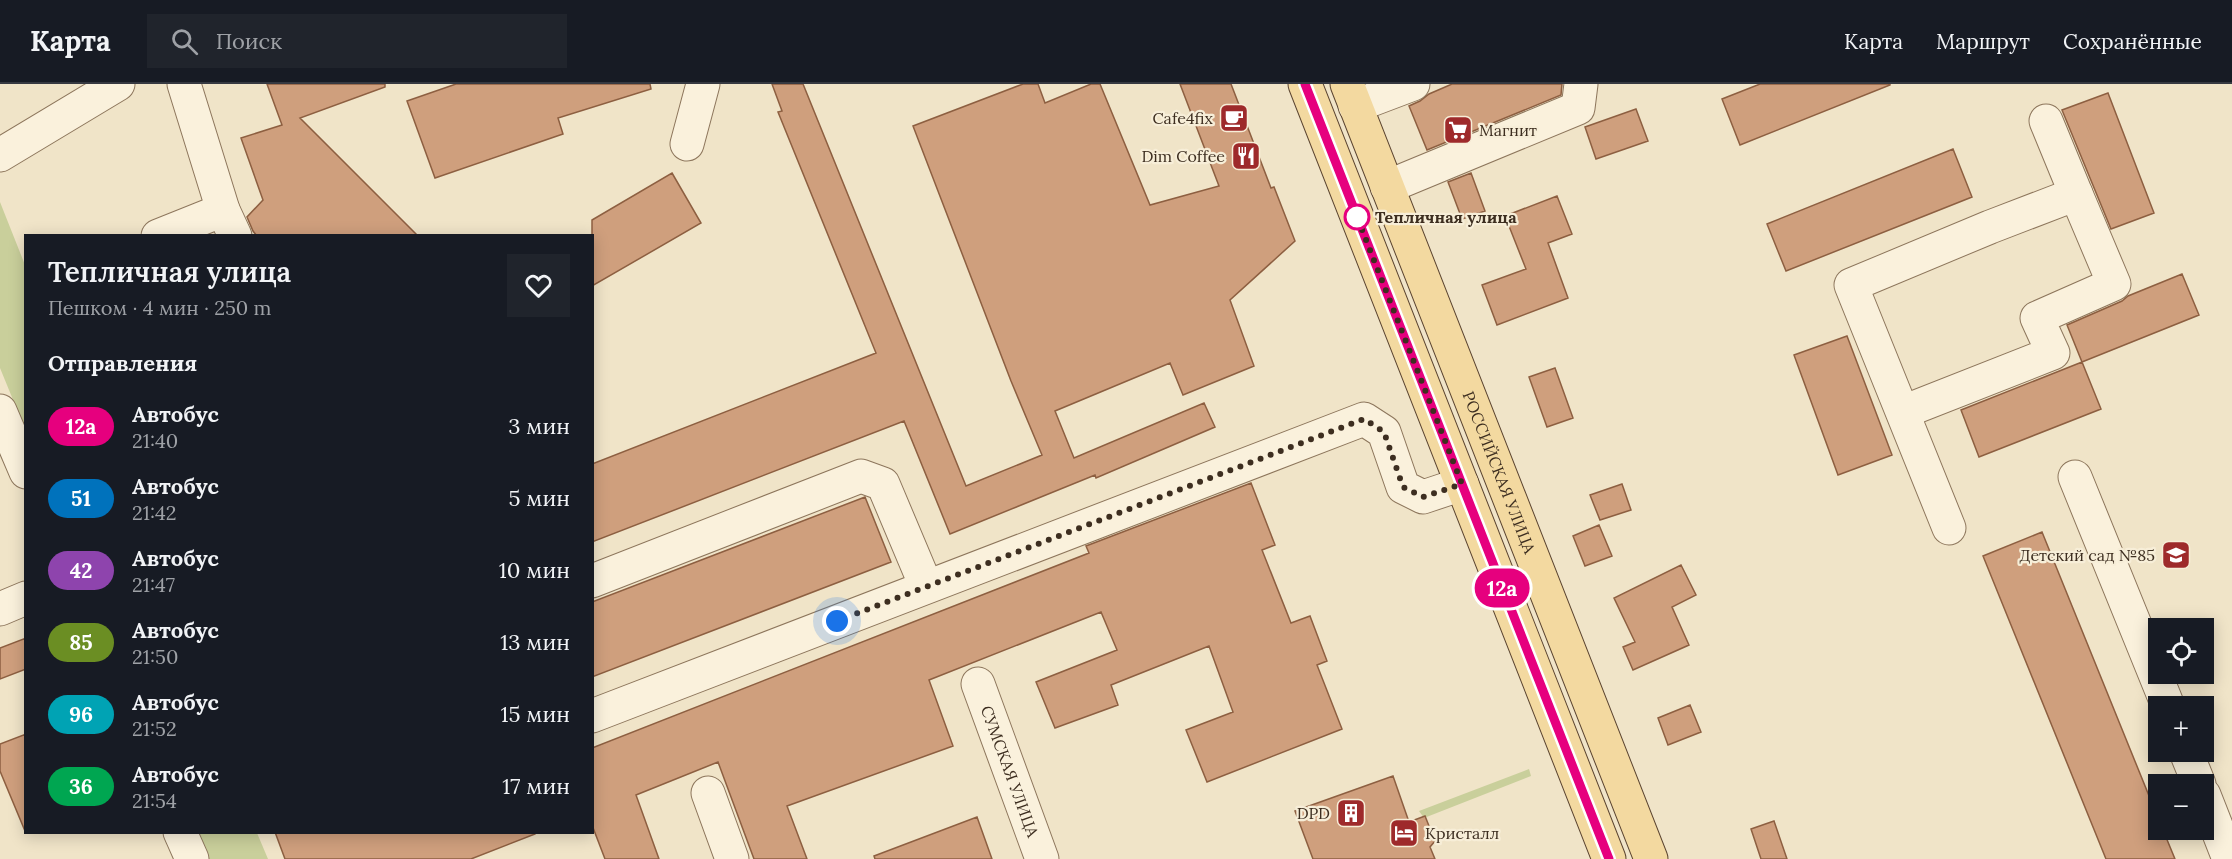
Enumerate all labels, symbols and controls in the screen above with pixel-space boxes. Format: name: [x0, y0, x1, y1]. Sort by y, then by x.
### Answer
search box: [147, 14, 567, 68]
text: Карта: [30, 23, 111, 59]
icon: search: [168, 25, 201, 58]
text: Поиск: [216, 27, 282, 55]
text: Карта: [1844, 28, 1903, 55]
text: Маршрут: [1936, 28, 2030, 55]
text: Сохранённые: [2063, 28, 2202, 55]
cafe icon: Cafe4fix: [1218, 102, 1250, 134]
place label: Cafe4fix: [1152, 108, 1214, 128]
supermarket icon: Магнит: [1442, 114, 1474, 146]
place label: Магнит: [1479, 120, 1537, 140]
restaurant icon: Dim Coffee: [1230, 140, 1262, 172]
place label: Dim Coffee: [1141, 146, 1225, 166]
marker: Тепличная улица: [1344, 204, 1370, 230]
place label: Тепличная улица: [1375, 207, 1517, 227]
text: Тепличная улица: [48, 254, 291, 290]
button: heart: [507, 254, 570, 317]
text: Пешком · 4 мин · 250 m: [48, 295, 271, 320]
text: Отправления: [48, 349, 197, 377]
street label: РОССИЙСКАЯ УЛИЦА: [1458, 388, 1540, 557]
text: Автобус: [132, 400, 219, 428]
text: 3 мин: [508, 412, 570, 440]
text: 12a: [66, 413, 96, 440]
text: 21:40: [132, 428, 178, 453]
text: Автобус: [132, 472, 219, 500]
text: 5 мин: [509, 484, 570, 512]
text: 51: [71, 485, 91, 512]
text: 21:42: [132, 500, 177, 525]
school or university icon: Детский сад №85: [2160, 539, 2192, 571]
text: Автобус: [132, 544, 219, 572]
place label: Детский сад №85: [2019, 545, 2155, 565]
text: 10 мин: [499, 556, 570, 584]
text: 42: [70, 557, 92, 584]
line badge: 12a: [1468, 568, 1537, 608]
text: 21:47: [132, 572, 175, 597]
text: 12a: [1487, 575, 1517, 602]
your location: [822, 606, 852, 636]
text: Автобус: [132, 616, 219, 644]
map controls: [2148, 618, 2214, 840]
button: locate: [2148, 618, 2214, 684]
text: 13 мин: [500, 628, 570, 656]
text: 85: [69, 629, 93, 656]
text: 21:50: [132, 644, 178, 669]
text: Автобус: [132, 688, 219, 716]
button: +: [2148, 696, 2214, 762]
text: 15 мин: [501, 700, 570, 728]
text: 96: [69, 701, 93, 728]
street label: СУМСКАЯ УЛИЦА: [977, 703, 1043, 841]
text: 21:52: [132, 716, 177, 741]
text: Автобус: [132, 760, 219, 788]
text: 17 мин: [502, 772, 570, 800]
text: 36: [69, 773, 93, 800]
button: −: [2148, 774, 2214, 840]
text: 21:54: [132, 788, 177, 813]
building icon: DPD: [1335, 797, 1367, 829]
place label: DPD: [1297, 803, 1330, 823]
hotel icon: Кристалл: [1388, 817, 1420, 849]
place label: Кристалл: [1425, 823, 1499, 843]

